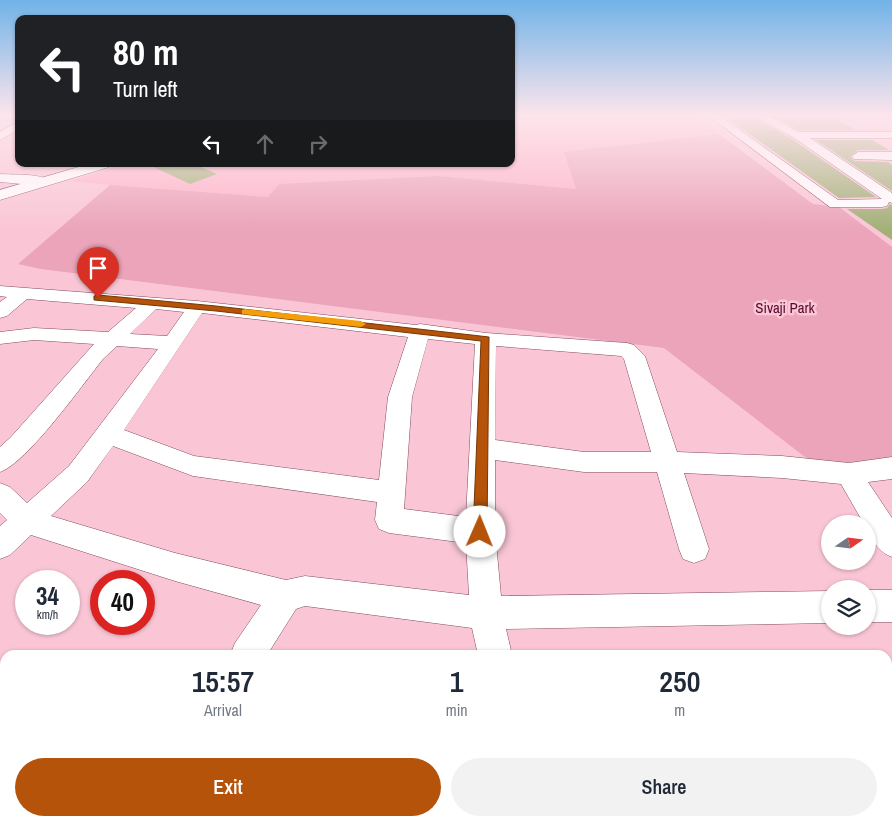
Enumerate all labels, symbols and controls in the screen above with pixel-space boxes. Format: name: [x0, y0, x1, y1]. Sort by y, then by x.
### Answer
text: 80 m: [113, 29, 178, 76]
icon: left: [30, 35, 95, 100]
text: Turn left: [113, 74, 178, 104]
icon: left: [198, 130, 226, 158]
icon: ahead: [251, 130, 279, 158]
icon: right: [304, 130, 332, 158]
pin: [77, 247, 119, 298]
icon: arrive: [84, 254, 112, 282]
park label: Sivaji Park: [755, 297, 816, 318]
position arrow: [453, 505, 505, 557]
north arrow: [821, 515, 876, 570]
map controls: [821, 515, 876, 635]
speed limit sign: 40: [90, 570, 155, 635]
text: 34: [36, 579, 59, 613]
button: layers: [821, 580, 876, 635]
text: km/h: [37, 607, 58, 623]
text: 15:57: [192, 661, 254, 701]
text: 1: [450, 661, 464, 701]
text: 250: [659, 661, 700, 701]
text: Arrival: [204, 699, 242, 721]
text: min: [446, 699, 468, 721]
text: m: [674, 699, 685, 721]
button: Exit: [15, 758, 441, 816]
button: Share: [451, 758, 877, 816]

